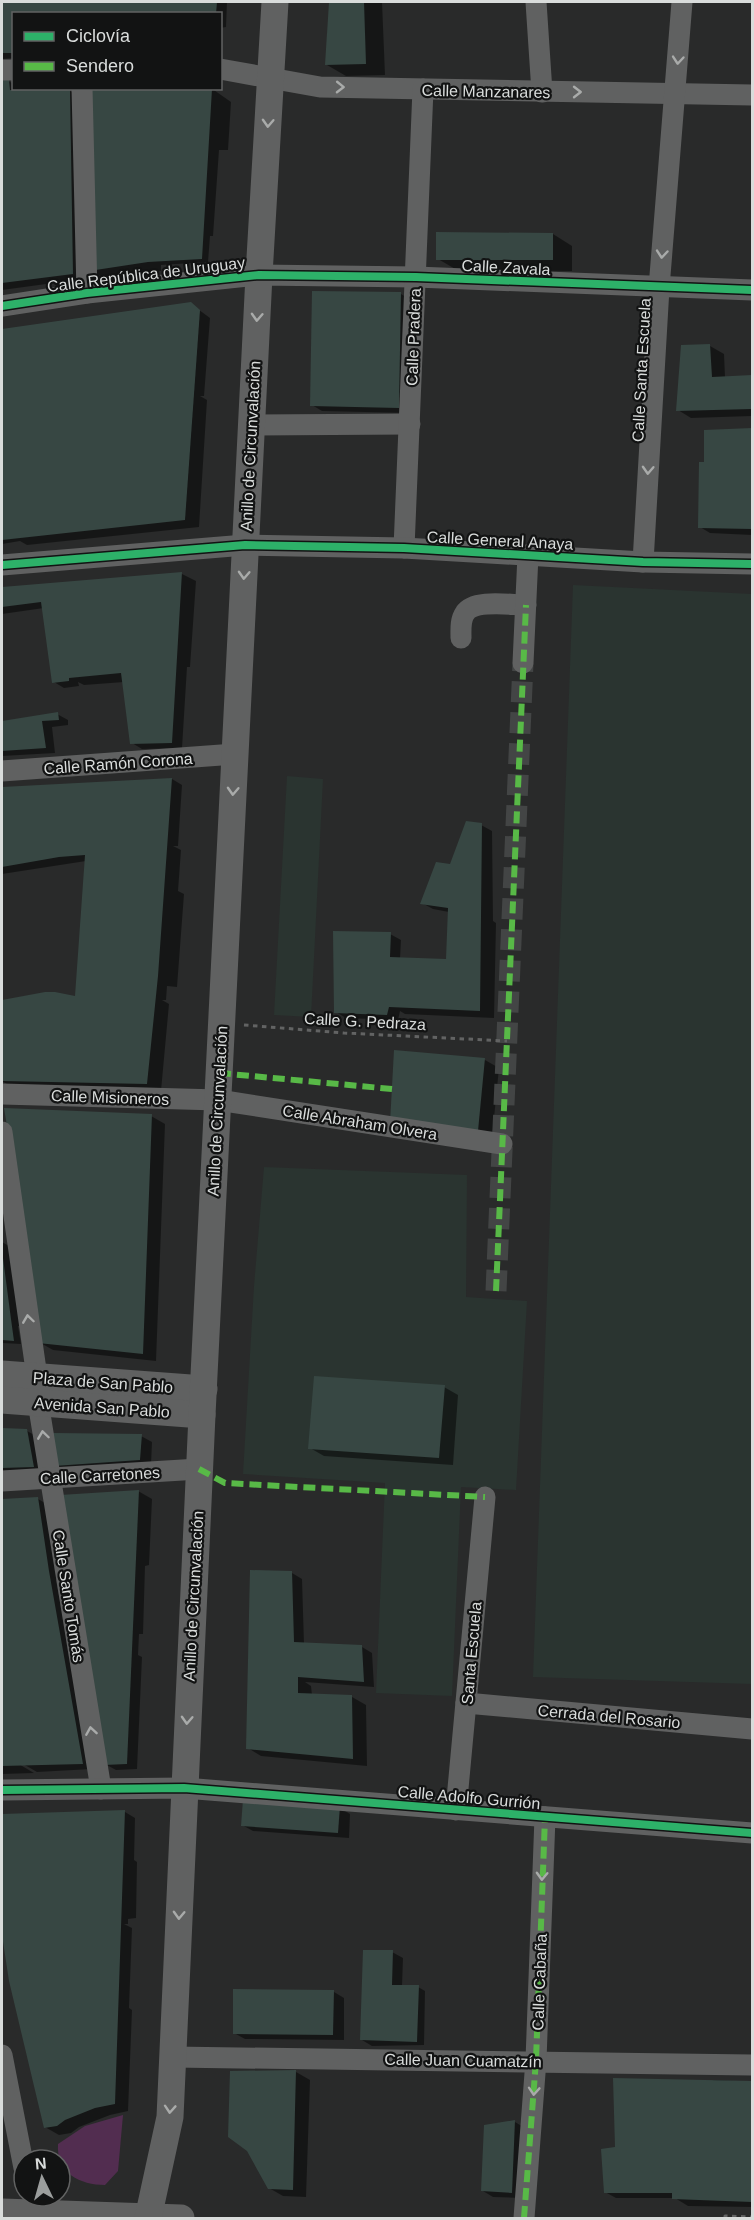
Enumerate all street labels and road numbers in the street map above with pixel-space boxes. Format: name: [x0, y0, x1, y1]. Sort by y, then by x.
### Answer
street label: Calle Manzanares: [421, 82, 551, 101]
street label: Calle República de Uruguay: [46, 254, 246, 295]
street label: Calle Zavala: [461, 257, 551, 278]
street label: Calle Pradera: [403, 288, 424, 386]
street label: Calle Santa Escuela: [629, 298, 654, 442]
street label: Anillo de Circunvalación: [238, 360, 263, 532]
street label: Calle General Anaya: [426, 528, 574, 553]
street label: Calle Ramón Corona: [43, 750, 193, 777]
street label: Calle G. Pedraza: [304, 1010, 426, 1033]
street label: Anillo de Circunvalación: [205, 1025, 230, 1197]
street label: Calle Misioneros: [51, 1087, 169, 1108]
street label: Calle Abraham Olvera: [281, 1102, 439, 1143]
street label: Plaza de San Pablo: [32, 1369, 174, 1396]
street label: Avenida San Pablo: [34, 1394, 170, 1421]
street label: Calle Carretones: [40, 1464, 160, 1487]
street label: Anillo de Circunvalación: [181, 1510, 206, 1682]
street label: Calle Santo Tomás: [50, 1529, 87, 1664]
street label: Santa Escuela: [459, 1601, 484, 1705]
street label: Cerrada del Rosario: [537, 1702, 681, 1731]
street label: Calle Adolfo Gurrión: [397, 1783, 541, 1812]
street label: Calle Cabaña: [529, 1933, 550, 2031]
street label: Calle Juan Cuamatzín: [384, 2051, 542, 2070]

